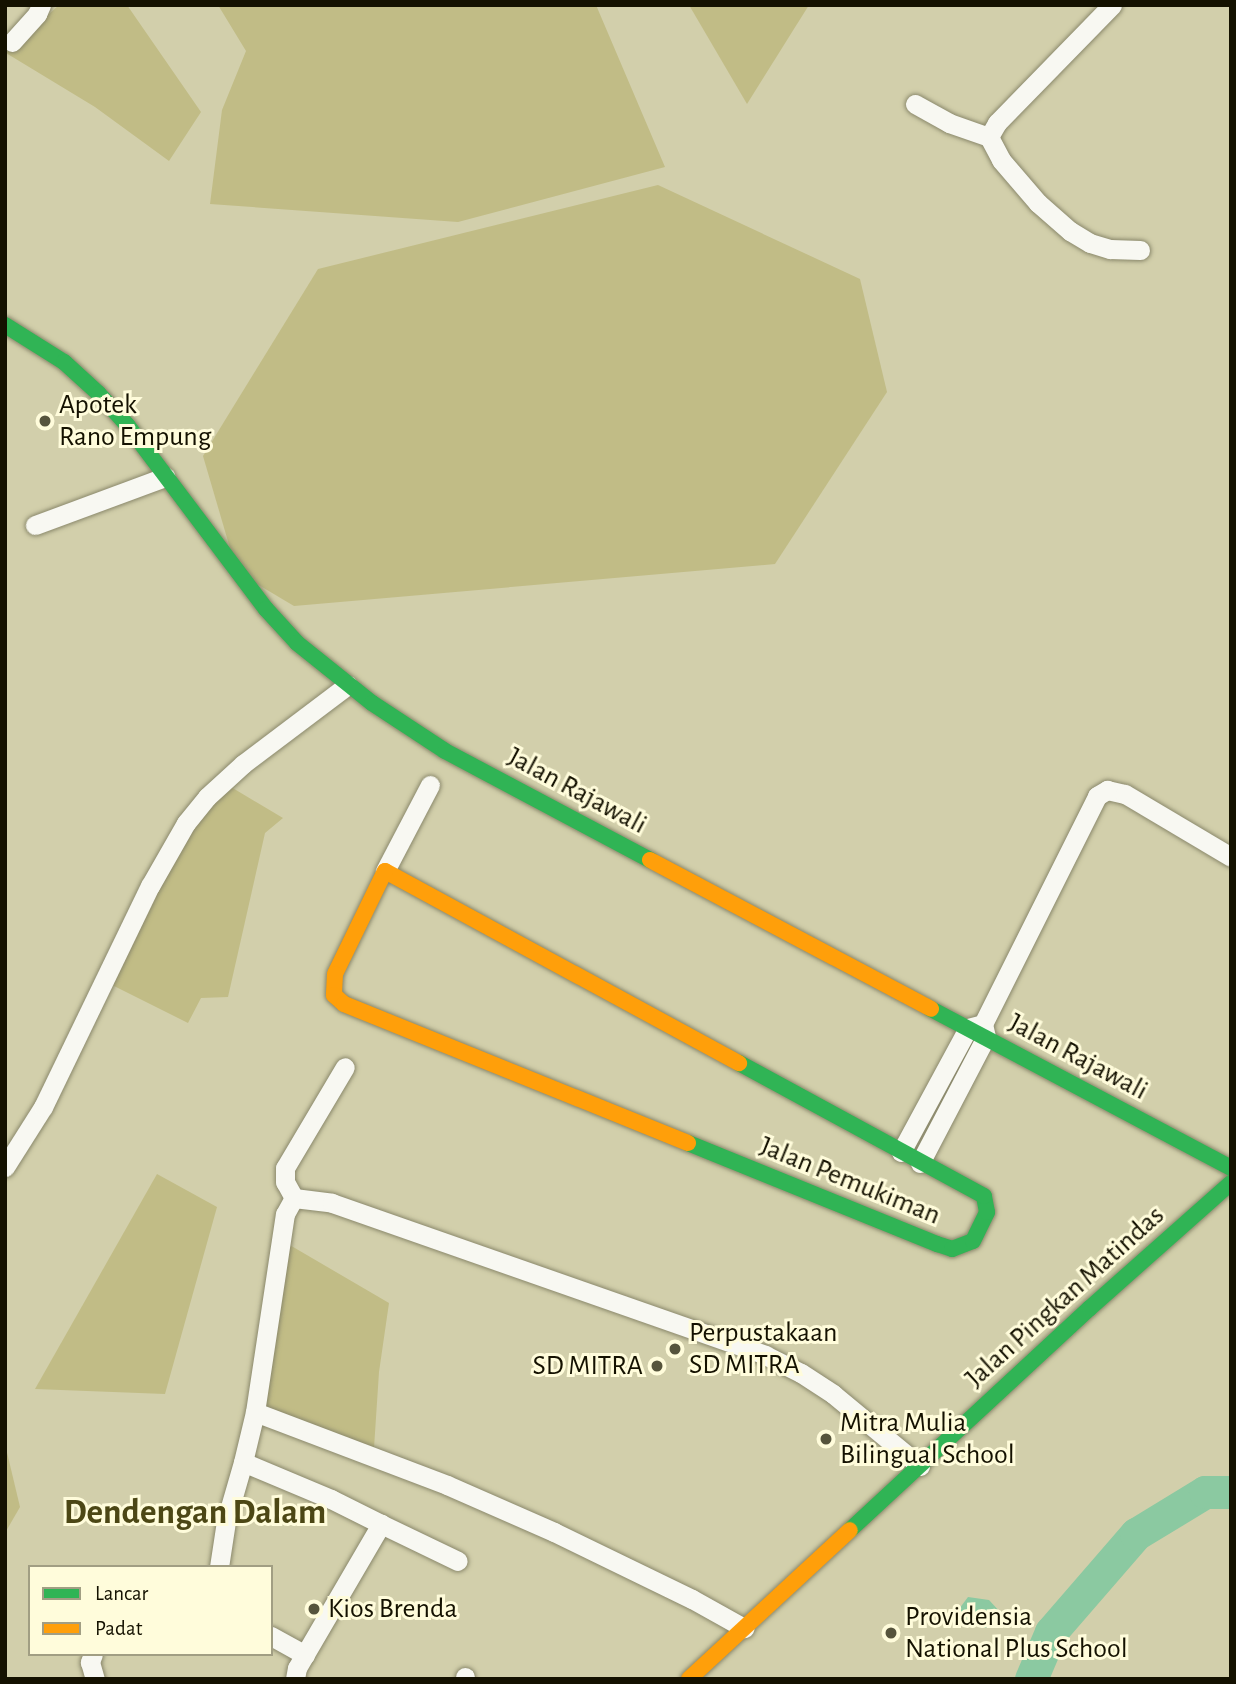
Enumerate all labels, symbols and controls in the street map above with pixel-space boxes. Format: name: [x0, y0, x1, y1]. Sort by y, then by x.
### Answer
place label: Apotek Rano Empung: [59, 388, 211, 454]
marker: Apotek Rano Empung: [37, 413, 53, 429]
street label: Jalan Rajawali: [502, 740, 652, 842]
street label: Jalan Rajawali: [1003, 1006, 1153, 1108]
street label: Jalan Pemukiman: [755, 1130, 945, 1232]
street label: Jalan Pingkan Matindas: [959, 1199, 1171, 1395]
place label: Perpustakaan SD MITRA: [689, 1316, 837, 1382]
marker: Perpustakaan SD MITRA: [667, 1341, 683, 1357]
place label: SD MITRA: [532, 1349, 643, 1383]
marker: SD MITRA: [649, 1358, 665, 1374]
place label: Mitra Mulia Bilingual School: [840, 1406, 1015, 1472]
marker: Mitra Mulia Bilingual School: [818, 1431, 834, 1447]
district label: Dendengan Dalam: [64, 1492, 326, 1534]
legend: [28, 1565, 273, 1656]
text: Lancar: [95, 1583, 148, 1604]
place label: Kios Brenda: [328, 1592, 457, 1626]
place label: Providensia National Plus School: [905, 1600, 1128, 1666]
marker: Kios Brenda: [306, 1601, 322, 1617]
text: Padat: [95, 1618, 142, 1639]
marker: Providensia National Plus School: [883, 1625, 899, 1641]

